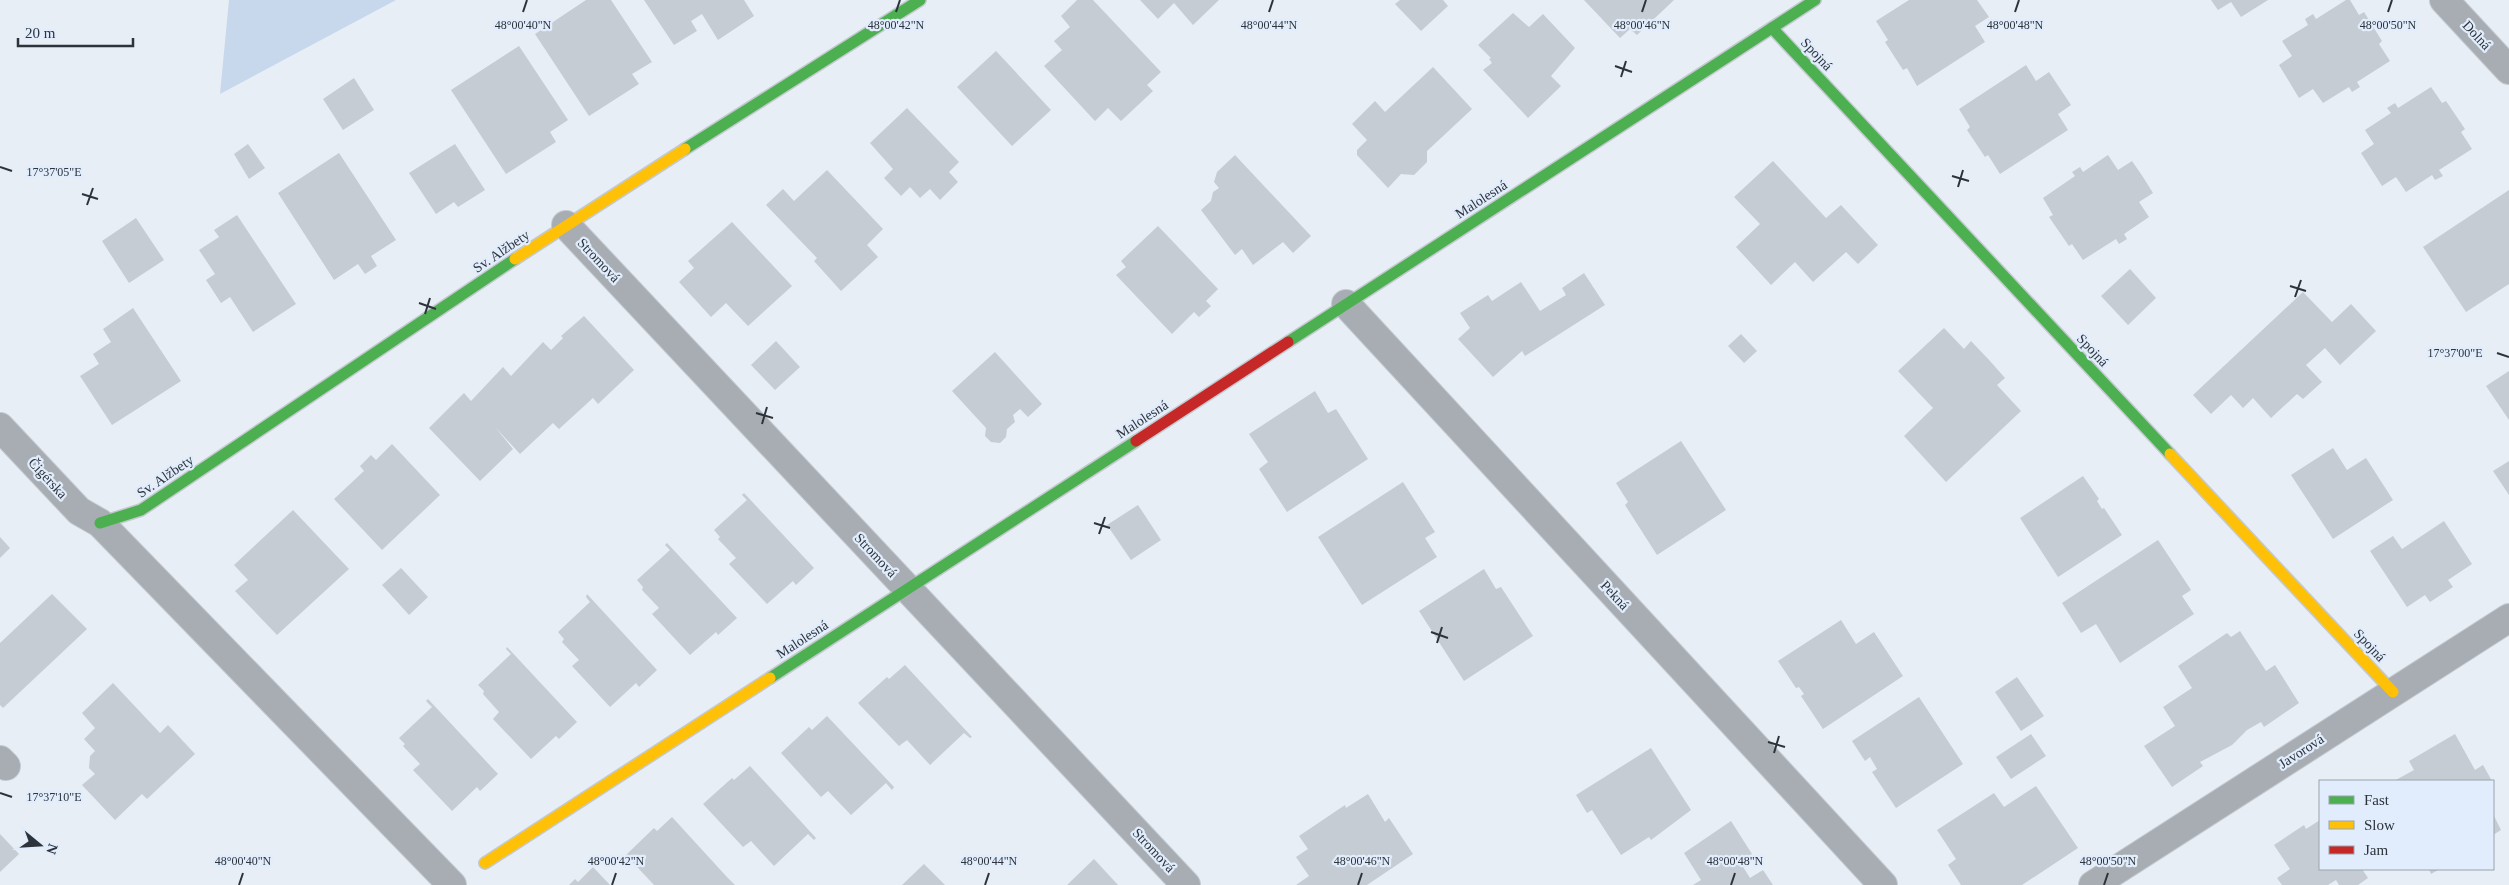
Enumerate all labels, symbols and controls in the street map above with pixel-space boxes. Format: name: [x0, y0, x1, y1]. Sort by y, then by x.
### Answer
scale bar: [18, 15, 132, 47]
text: 48°00'40"N: [495, 18, 552, 32]
text: 48°00'42"N: [868, 18, 925, 32]
text: 48°00'44"N: [1241, 18, 1298, 32]
text: 48°00'46"N: [1614, 18, 1671, 32]
text: 48°00'48"N: [1987, 18, 2044, 32]
text: 48°00'50"N: [2360, 18, 2417, 32]
street label: Dolná: [2459, 18, 2494, 54]
text: 20 m: [25, 25, 56, 41]
street label: Spojná: [1798, 35, 1836, 74]
text: 17°37'05"E: [26, 165, 82, 179]
street label: Malolesná: [1453, 177, 1510, 222]
street label: Sv. Alžbety: [470, 227, 532, 276]
street label: Stromová: [575, 235, 623, 286]
street label: Spojná: [2074, 331, 2112, 370]
text: 17°37'00"E: [2427, 346, 2483, 360]
street label: Malolesná: [1114, 397, 1171, 442]
street label: Sv. Alžbety: [134, 452, 196, 501]
street label: Čigérska: [25, 454, 71, 502]
street label: Stromová: [852, 530, 900, 581]
street label: Pekná: [1597, 578, 1632, 614]
street label: Malolesná: [774, 617, 831, 662]
street label: Spojná: [2351, 626, 2389, 665]
street label: Javorová: [2276, 731, 2327, 771]
legend: [2319, 780, 2494, 870]
text: 17°37'10"E: [26, 790, 82, 804]
text: Fast: [2364, 792, 2390, 808]
text: Slow: [2364, 817, 2395, 833]
north arrow: [15, 820, 65, 870]
street label: Stromová: [1130, 825, 1178, 876]
text: N: [43, 842, 61, 856]
text: Jam: [2364, 842, 2388, 858]
text: 48°00'40"N: [215, 854, 272, 868]
text: 48°00'42"N: [588, 854, 645, 868]
text: 48°00'44"N: [961, 854, 1018, 868]
text: 48°00'46"N: [1334, 854, 1391, 868]
text: 48°00'48"N: [1707, 854, 1764, 868]
text: 48°00'50"N: [2080, 854, 2137, 868]

